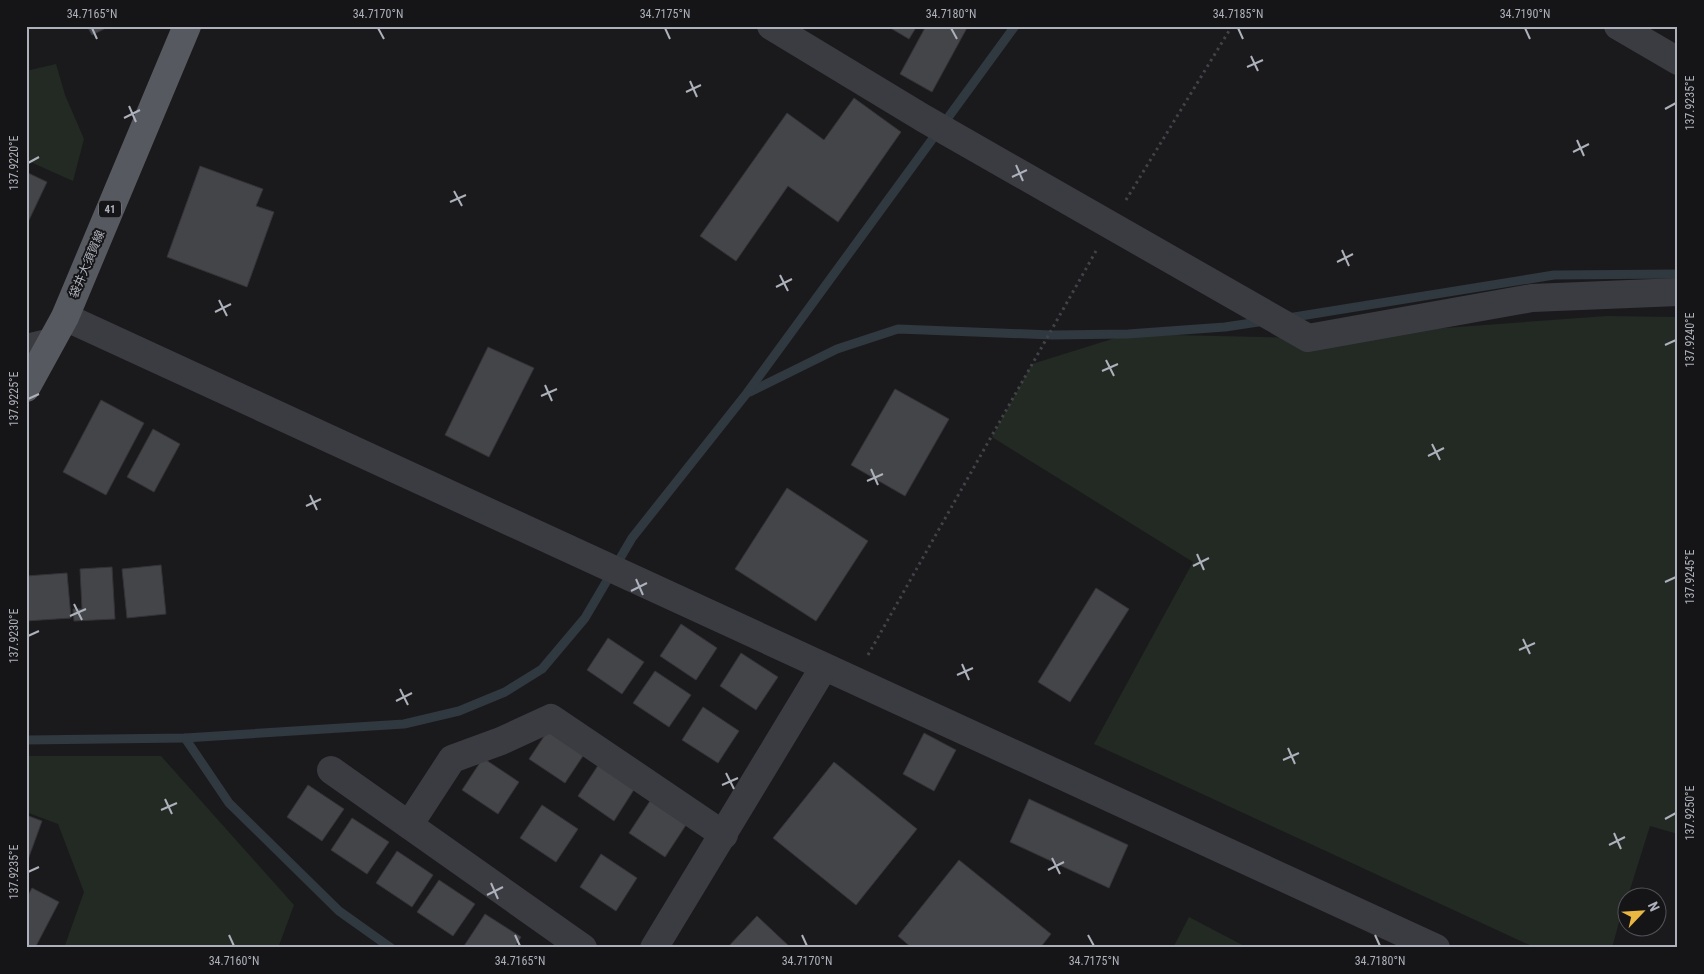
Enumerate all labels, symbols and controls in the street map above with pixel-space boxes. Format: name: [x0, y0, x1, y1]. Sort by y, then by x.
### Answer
text: 34.7165°N: [67, 7, 117, 21]
text: 34.7170°N: [353, 7, 403, 21]
text: 34.7175°N: [640, 7, 690, 21]
text: 34.7180°N: [926, 7, 976, 21]
text: 34.7185°N: [1213, 7, 1263, 21]
text: 34.7190°N: [1500, 7, 1550, 21]
text: 137.9235°E: [1683, 75, 1697, 131]
text: 137.9220°E: [7, 135, 21, 191]
road number: 41: [99, 200, 121, 218]
street label: 袋井大須賀線: [66, 228, 108, 301]
text: 137.9240°E: [1683, 312, 1697, 368]
text: 137.9225°E: [7, 371, 21, 427]
text: 137.9245°E: [1683, 549, 1697, 605]
text: 137.9230°E: [7, 608, 21, 664]
text: 137.9250°E: [1683, 785, 1697, 841]
text: 137.9235°E: [7, 844, 21, 900]
north arrow: [1616, 886, 1666, 936]
text: N: [1645, 899, 1663, 914]
text: 34.7160°N: [209, 954, 259, 968]
text: 34.7165°N: [495, 954, 545, 968]
text: 34.7170°N: [782, 954, 832, 968]
text: 34.7175°N: [1069, 954, 1119, 968]
text: 34.7180°N: [1355, 954, 1405, 968]

